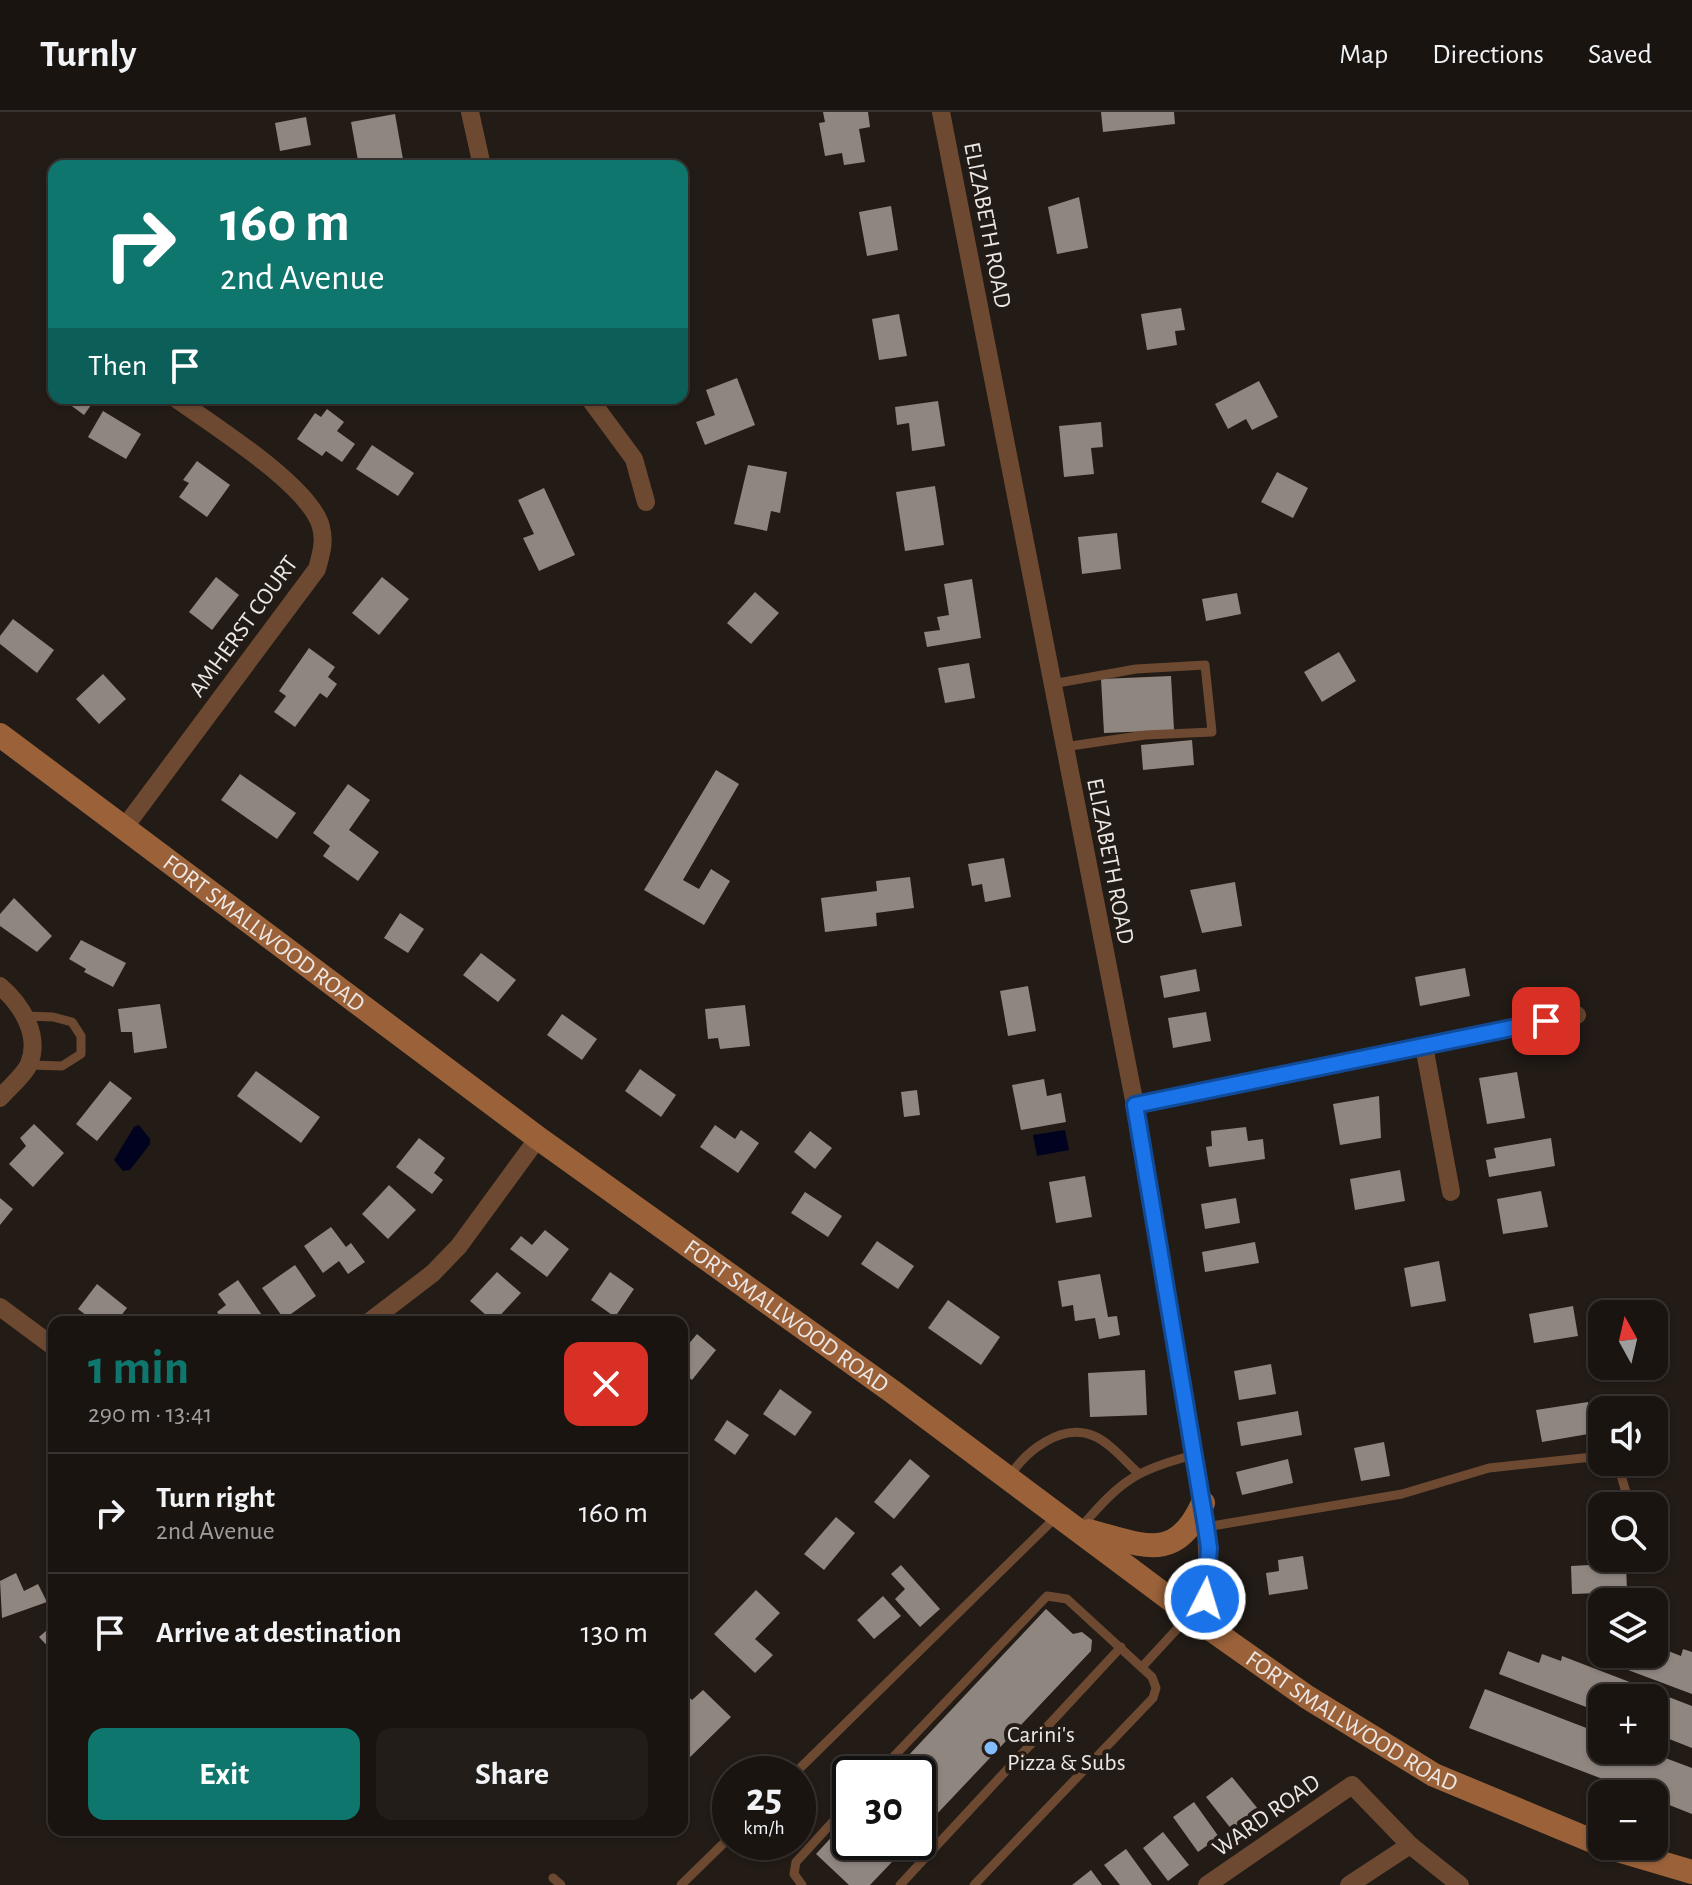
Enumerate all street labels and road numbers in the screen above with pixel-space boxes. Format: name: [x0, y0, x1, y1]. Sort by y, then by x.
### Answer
street label: ELIZABETH ROAD: [959, 140, 1015, 310]
street label: AMHERST COURT: [185, 552, 303, 701]
street label: ELIZABETH ROAD: [1082, 776, 1138, 946]
street label: FORT SMALLWOOD ROAD: [158, 851, 369, 1017]
street label: FORT SMALLWOOD ROAD: [679, 1236, 893, 1398]
street label: FORT SMALLWOOD ROAD: [1241, 1647, 1461, 1796]
street label: WARD ROAD: [1209, 1770, 1325, 1861]

